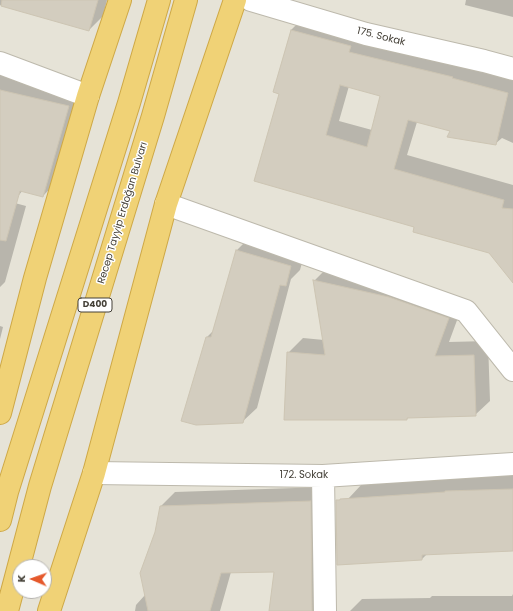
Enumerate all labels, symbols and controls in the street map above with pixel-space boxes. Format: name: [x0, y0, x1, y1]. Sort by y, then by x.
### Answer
street label: 175. Sokak: [356, 25, 406, 49]
street label: Recep Tayyip Erdoğan Bulvarı: [96, 141, 150, 285]
road number: D400: [78, 298, 112, 312]
street label: 172. Sokak: [280, 469, 328, 481]
north arrow: [12, 559, 52, 599]
text: K: [13, 575, 29, 583]

